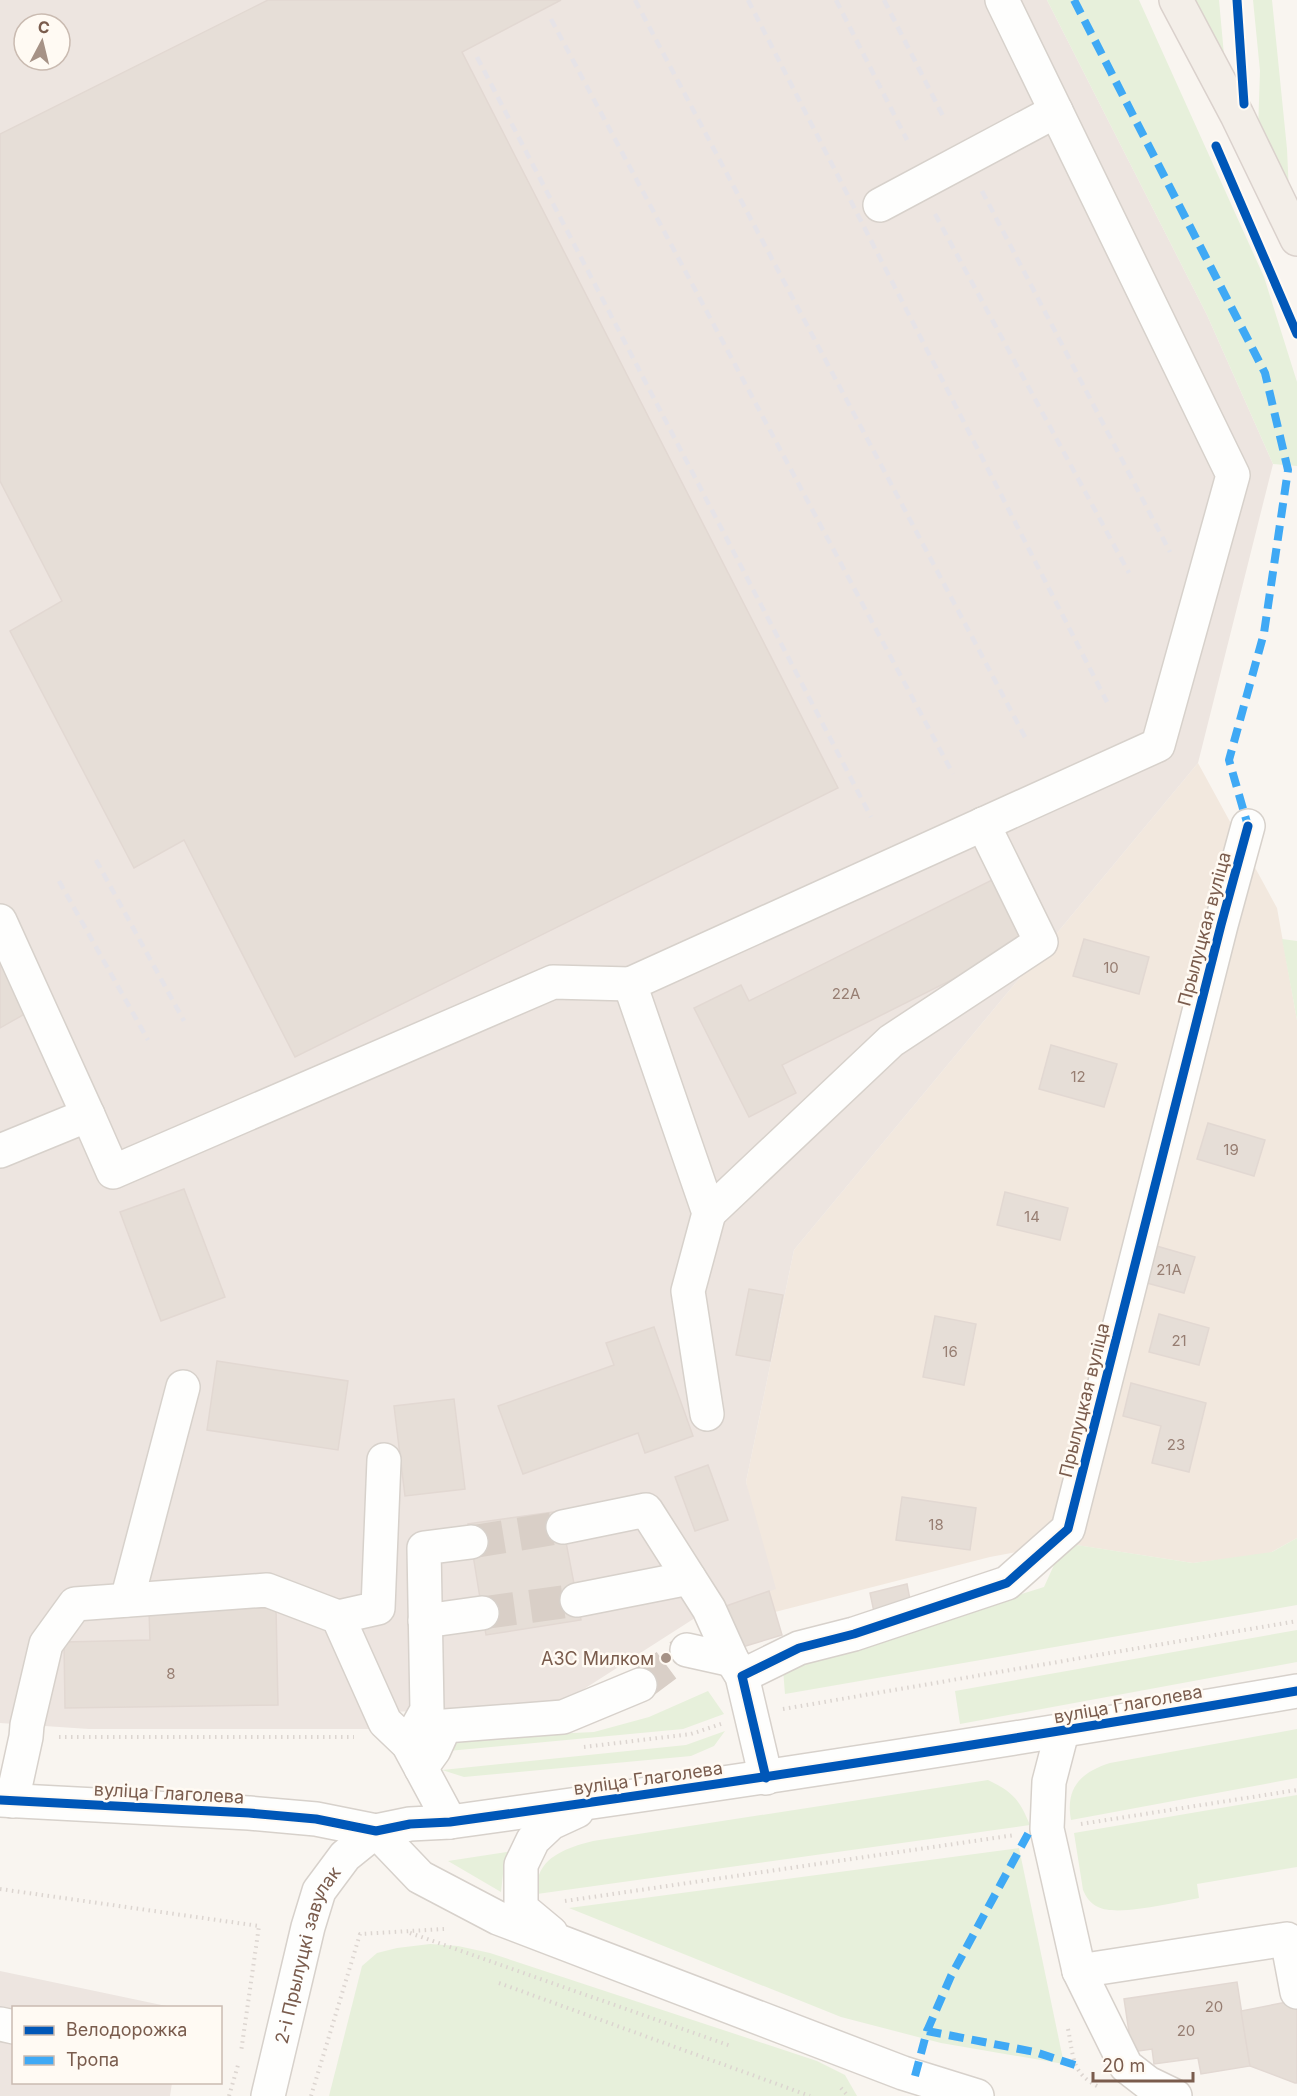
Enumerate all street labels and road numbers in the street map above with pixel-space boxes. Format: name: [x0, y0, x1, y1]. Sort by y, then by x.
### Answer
street label: Прылуцкая вуліца: [1173, 850, 1235, 1008]
street label: Прылуцкая вуліца: [1055, 1321, 1113, 1479]
street label: вуліца Глаголева: [1052, 1681, 1204, 1727]
street label: вуліца Глаголева: [572, 1757, 724, 1799]
street label: вуліца Глаголева: [93, 1779, 245, 1807]
street label: 2-і Прылуцкі завулак: [270, 1862, 344, 2046]

